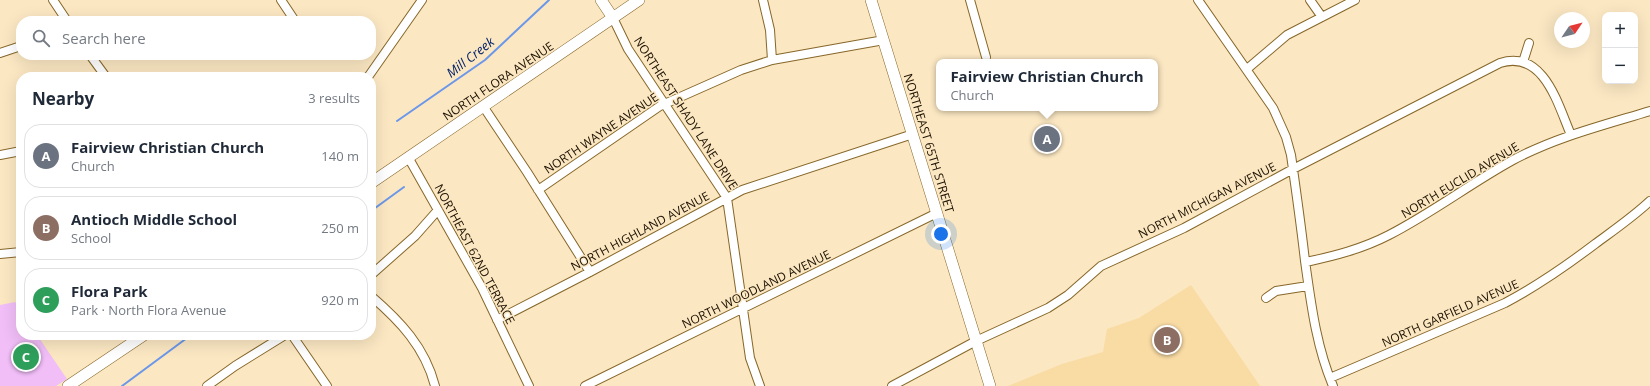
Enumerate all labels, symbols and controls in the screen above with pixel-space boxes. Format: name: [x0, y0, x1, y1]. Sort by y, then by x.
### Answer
north arrow: [1554, 12, 1590, 48]
map controls: [1602, 12, 1638, 84]
button: +: [1602, 12, 1638, 48]
search box: [16, 16, 376, 60]
icon: search: [30, 27, 52, 49]
text: Search here: [62, 28, 146, 48]
water label: Mill Creek: [442, 32, 498, 81]
street label: NORTHEAST SHADY LANE DRIVE: [630, 33, 742, 193]
street label: NORTH FLORA AVENUE: [439, 38, 557, 124]
button: −: [1602, 48, 1638, 84]
popup: [936, 59, 1158, 111]
text: Fairview Christian Church: [950, 66, 1144, 86]
street label: NORTHEAST 65TH STREET: [900, 71, 958, 215]
text: Church: [950, 86, 994, 104]
text: Nearby: [32, 87, 94, 110]
street label: NORTH WAYNE AVENUE: [541, 88, 661, 178]
text: 3 results: [308, 89, 360, 107]
pin: A: [1034, 124, 1060, 154]
text: Fairview Christian Church: [71, 137, 264, 157]
street label: NORTH EUCLID AVENUE: [1398, 138, 1522, 222]
text: A: [42, 147, 50, 165]
text: 140 m: [321, 147, 359, 165]
text: Church: [71, 157, 115, 175]
street label: NORTH MICHIGAN AVENUE: [1135, 158, 1279, 242]
street label: NORTHEAST 62ND TERRACE: [431, 181, 519, 327]
street label: NORTH HIGHLAND AVENUE: [568, 187, 712, 275]
text: Antioch Middle School: [71, 209, 237, 229]
text: B: [42, 219, 50, 237]
text: 250 m: [321, 219, 359, 237]
your location: [931, 224, 951, 244]
text: School: [71, 229, 111, 247]
street label: NORTH WOODLAND AVENUE: [679, 246, 833, 332]
street label: NORTH GARFIELD AVENUE: [1379, 275, 1521, 351]
text: Flora Park: [71, 281, 147, 301]
text: C: [42, 291, 50, 309]
text: 920 m: [321, 291, 359, 309]
text: Park · North Flora Avenue: [71, 301, 226, 319]
pin: B: [1154, 325, 1180, 355]
pin: C: [13, 342, 39, 372]

